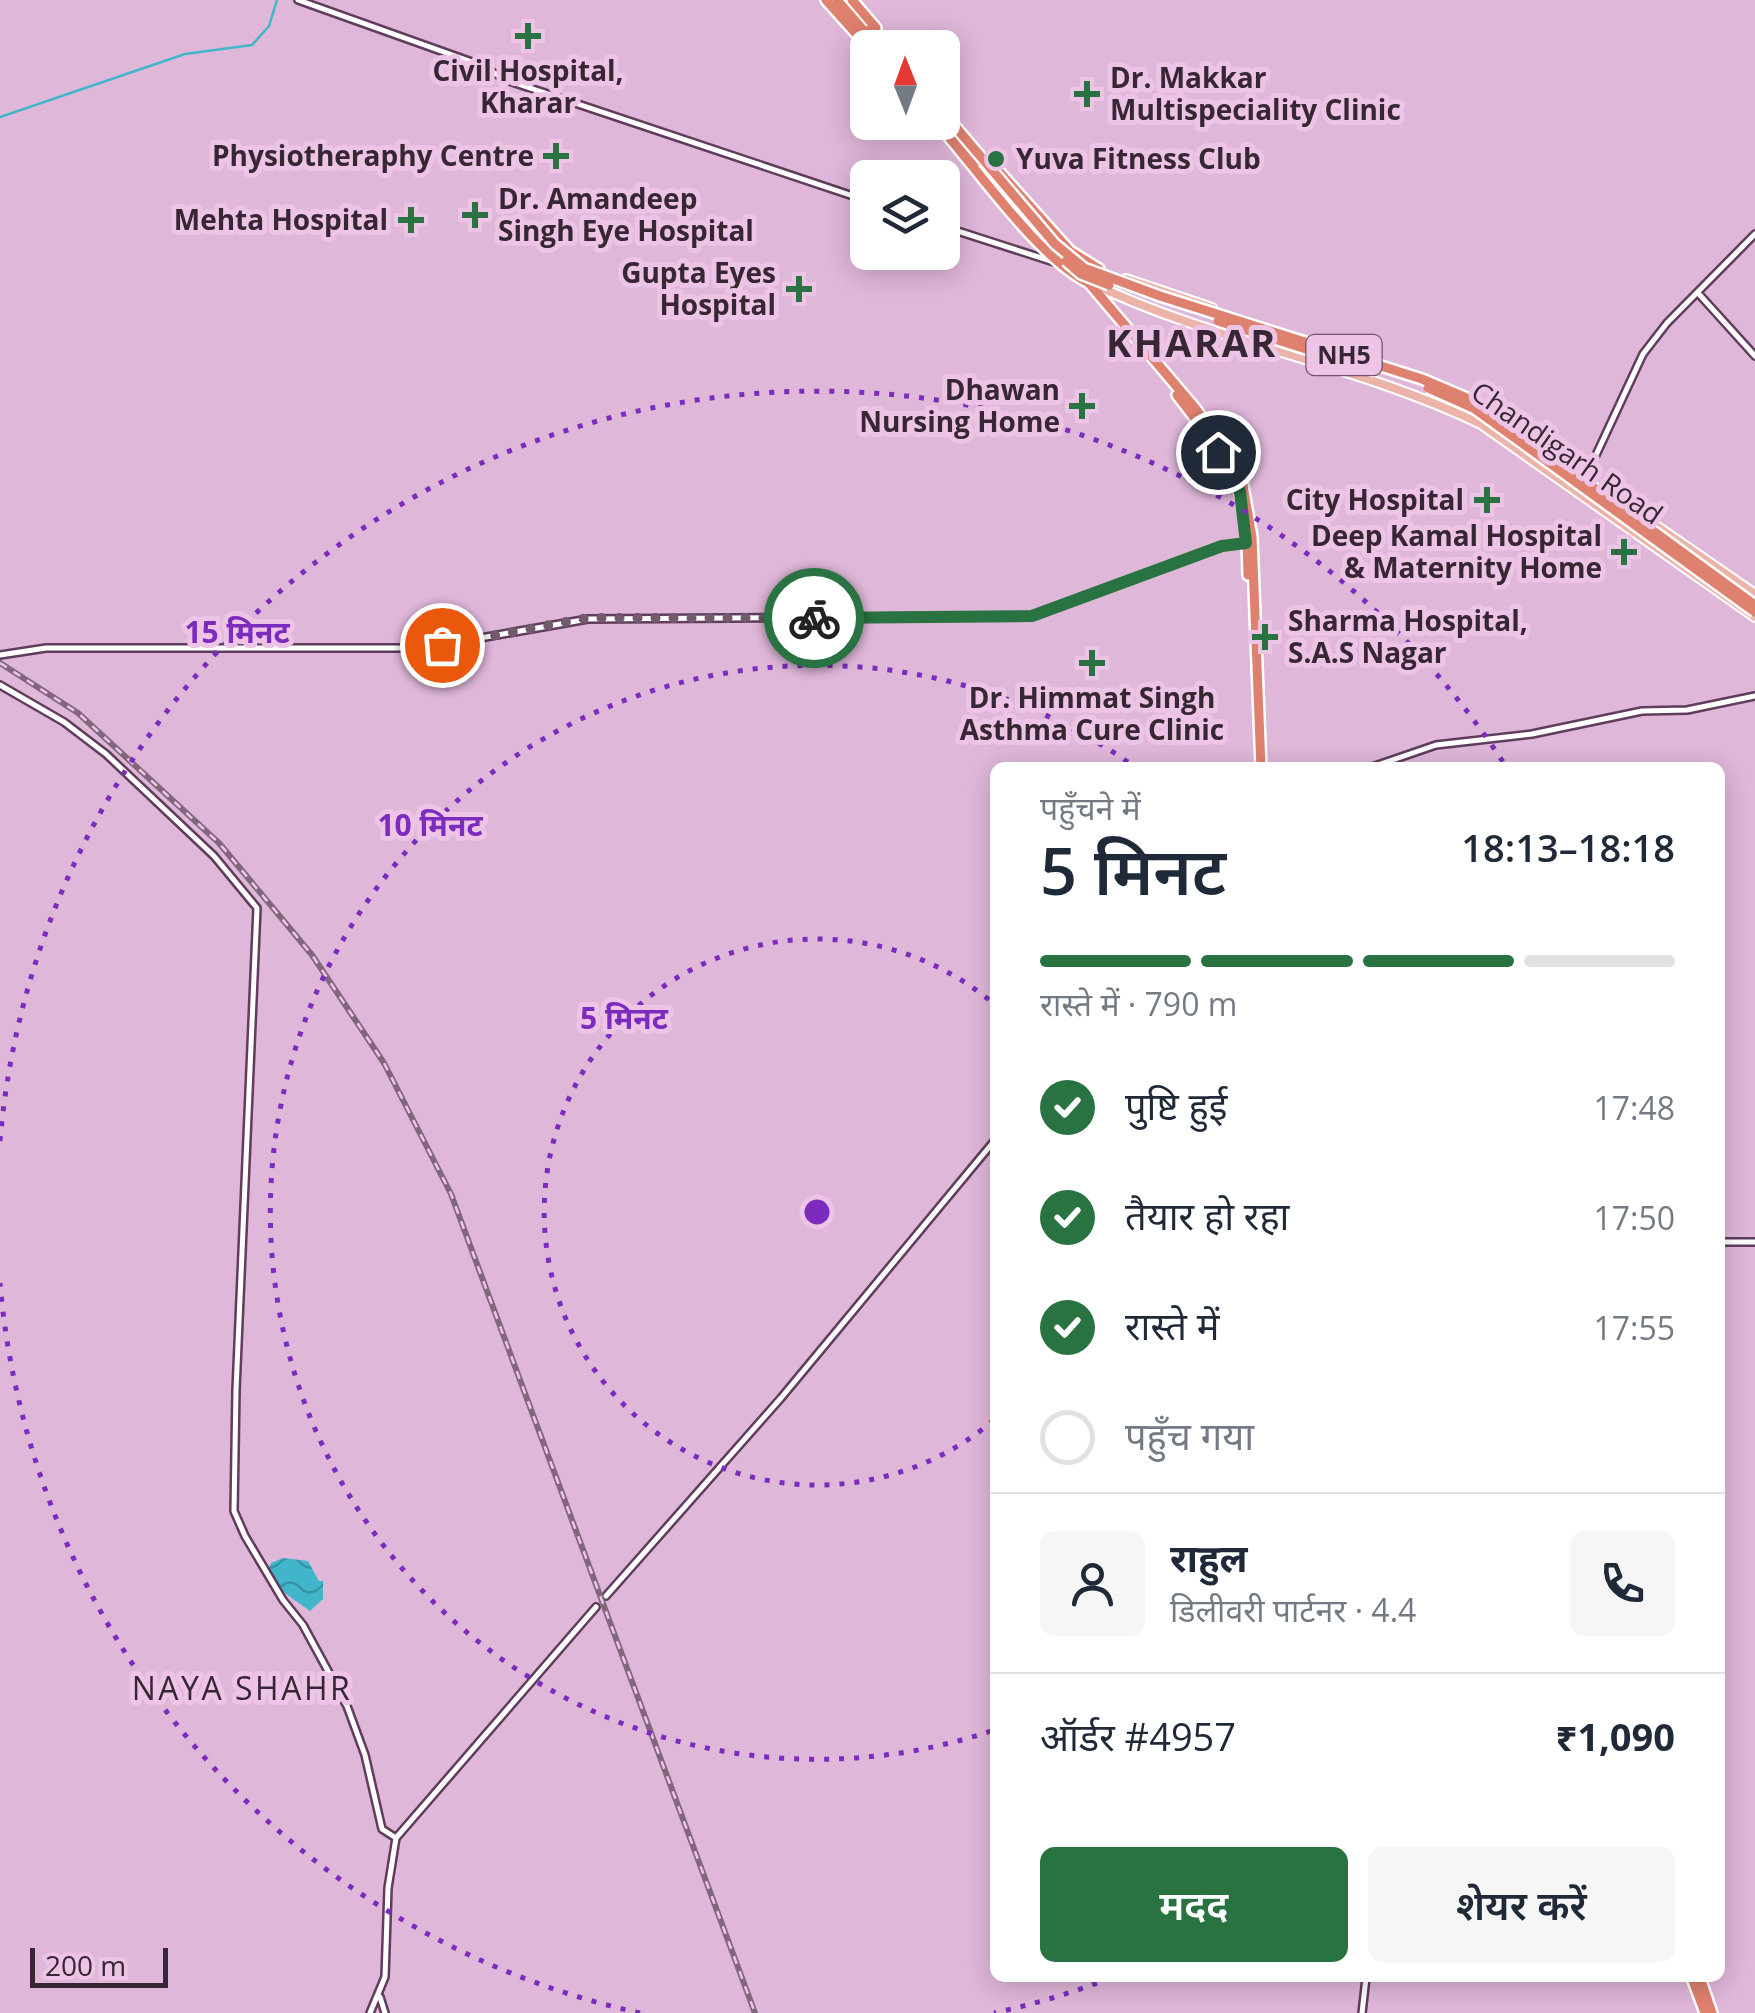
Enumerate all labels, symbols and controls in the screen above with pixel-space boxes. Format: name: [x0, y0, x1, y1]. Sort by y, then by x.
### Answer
marker: Civil Hospital, Kharar: [515, 23, 541, 49]
north arrow: [850, 30, 960, 140]
map controls: [850, 30, 960, 270]
place label: Civil Hospital, Kharar: [432, 51, 624, 121]
place label: Dr. Makkar Multispeciality Clinic: [1110, 58, 1401, 128]
marker: Dr. Makkar Multispeciality Clinic: [1074, 81, 1100, 107]
place label: Physiotheraphy Centre: [212, 136, 534, 174]
place label: Yuva Fitness Club: [1016, 139, 1261, 177]
marker: Physiotheraphy Centre: [543, 143, 569, 169]
marker: Yuva Fitness Club: [985, 148, 1007, 170]
button: layers: [850, 160, 960, 270]
place label: Dr. Amandeep Singh Eye Hospital: [498, 179, 754, 249]
place label: Mehta Hospital: [174, 200, 388, 238]
marker: Dr. Amandeep Singh Eye Hospital: [462, 202, 488, 228]
marker: Mehta Hospital: [398, 207, 424, 233]
place label: Gupta Eyes Hospital: [621, 253, 776, 323]
marker: Gupta Eyes Hospital: [786, 276, 812, 302]
district label: KHARAR: [1106, 316, 1278, 368]
road number: NH5: [1306, 335, 1382, 375]
place label: Dhawan Nursing Home: [859, 370, 1060, 440]
street label: Chandigarh Road: [1464, 372, 1671, 532]
marker: Dhawan Nursing Home: [1069, 393, 1095, 419]
pin: [1176, 410, 1261, 495]
icon: home: [1191, 425, 1246, 480]
place label: City Hospital: [1286, 480, 1464, 518]
marker: City Hospital: [1474, 487, 1500, 513]
place label: Deep Kamal Hospital & Maternity Home: [1311, 516, 1602, 586]
marker: Deep Kamal Hospital & Maternity Home: [1611, 539, 1637, 565]
courier: [764, 568, 864, 668]
icon: bike: [787, 591, 842, 646]
place label: Sharma Hospital, S.A.S Nagar: [1288, 601, 1528, 671]
pin: [400, 603, 485, 688]
text: 15 मिनट: [184, 611, 290, 652]
icon: bag: [415, 618, 470, 673]
marker: Sharma Hospital, S.A.S Nagar: [1252, 624, 1278, 650]
marker: Dr. Himmat Singh Asthma Cure Clinic: [1079, 650, 1105, 676]
place label: Dr. Himmat Singh Asthma Cure Clinic: [960, 678, 1224, 748]
text: पहुँचने में: [1040, 786, 1141, 829]
text: 10 मिनट: [377, 804, 483, 845]
text: 18:13–18:18: [1461, 821, 1675, 873]
text: 5 मिनट: [1040, 826, 1226, 914]
text: रास्ते में · 790 m: [1040, 982, 1237, 1025]
text: 5 मिनट: [580, 997, 669, 1038]
text: पुष्टि हुई: [1125, 1079, 1227, 1131]
icon: check: [1040, 1080, 1095, 1135]
text: 17:48: [1593, 1086, 1675, 1129]
text: तैयार हो रहा: [1125, 1189, 1289, 1241]
icon: check: [1040, 1190, 1095, 1245]
centre of rings: [799, 1194, 835, 1230]
text: 17:50: [1593, 1196, 1675, 1239]
text: रास्ते में: [1125, 1299, 1219, 1351]
icon: check: [1040, 1300, 1095, 1355]
text: 17:55: [1593, 1306, 1675, 1349]
text: पहुँच गया: [1125, 1409, 1254, 1461]
button: person: [1040, 1531, 1145, 1636]
text: राहुल: [1170, 1531, 1247, 1583]
button: phone: [1570, 1531, 1675, 1636]
text: डिलीवरी पार्टनर · 4.4: [1170, 1588, 1416, 1631]
district label: NAYA SHAHR: [132, 1666, 352, 1709]
text: ऑर्डर #4957: [1040, 1710, 1236, 1762]
text: ₹1,090: [1556, 1710, 1675, 1762]
button: मदद: [1040, 1847, 1348, 1962]
button: शेयर करें: [1368, 1847, 1675, 1962]
scale bar: [30, 1943, 168, 1988]
text: 200 m: [45, 1946, 126, 1984]

